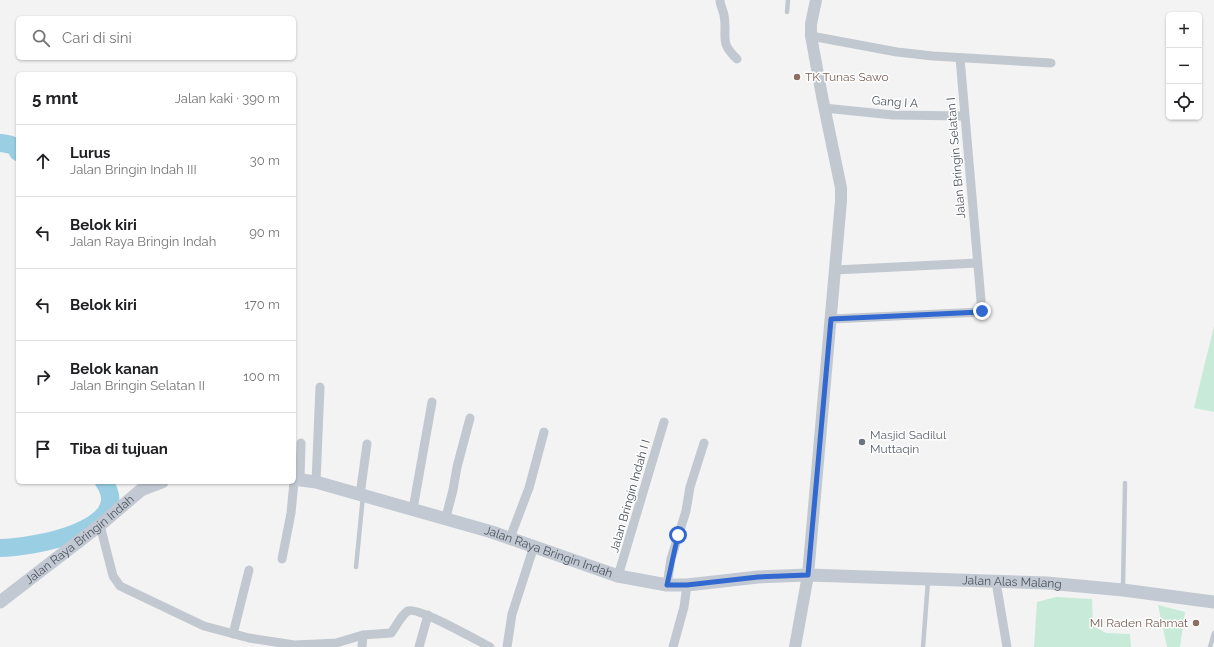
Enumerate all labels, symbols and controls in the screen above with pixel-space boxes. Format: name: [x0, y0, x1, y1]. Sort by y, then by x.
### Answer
map controls: [1166, 12, 1202, 120]
button: +: [1166, 12, 1202, 48]
search box: [16, 16, 296, 60]
icon: search: [30, 27, 52, 49]
text: Cari di sini: [62, 29, 132, 47]
button: −: [1166, 48, 1202, 84]
place label: TK Tunas Sawo: [805, 70, 889, 84]
marker: TK Tunas Sawo: [792, 72, 802, 82]
button: locate: [1166, 84, 1202, 120]
text: 5 mnt: [32, 88, 78, 108]
text: Jalan kaki · 390 m: [175, 91, 280, 106]
street label: Gang I A: [871, 93, 919, 111]
street label: Jalan Bringin Selatan I: [944, 97, 968, 219]
text: Lurus: [70, 144, 111, 162]
icon: ahead: [32, 150, 54, 172]
text: 30 m: [250, 153, 280, 168]
text: Jalan Bringin Indah III: [70, 162, 197, 177]
text: Belok kiri: [70, 216, 137, 234]
icon: left: [32, 222, 54, 244]
text: 90 m: [249, 225, 280, 240]
text: Jalan Raya Bringin Indah: [70, 234, 216, 249]
icon: left: [32, 294, 54, 316]
text: Belok kiri: [70, 296, 137, 314]
text: 170 m: [244, 297, 280, 312]
route end: [973, 302, 991, 320]
text: Belok kanan: [70, 360, 159, 378]
icon: right: [32, 366, 54, 388]
text: 100 m: [243, 369, 280, 384]
text: Jalan Bringin Selatan II: [70, 378, 205, 393]
place label: Masjid Sadilul Muttaqin: [870, 428, 947, 456]
marker: Masjid Sadilul Muttaqin: [857, 437, 867, 447]
icon: arrive: [32, 438, 54, 460]
street label: Jalan Bringin Indah I I: [607, 438, 653, 554]
text: Tiba di tujuan: [70, 440, 168, 458]
street label: Jalan Raya Bringin Indah: [22, 492, 137, 587]
street label: Jalan Raya Bringin Indah: [483, 523, 615, 581]
route start: [669, 526, 687, 544]
street label: Jalan Alas Malang: [962, 573, 1062, 591]
place label: MI Raden Rahmat: [1090, 616, 1188, 630]
marker: MI Raden Rahmat: [1191, 618, 1201, 628]

